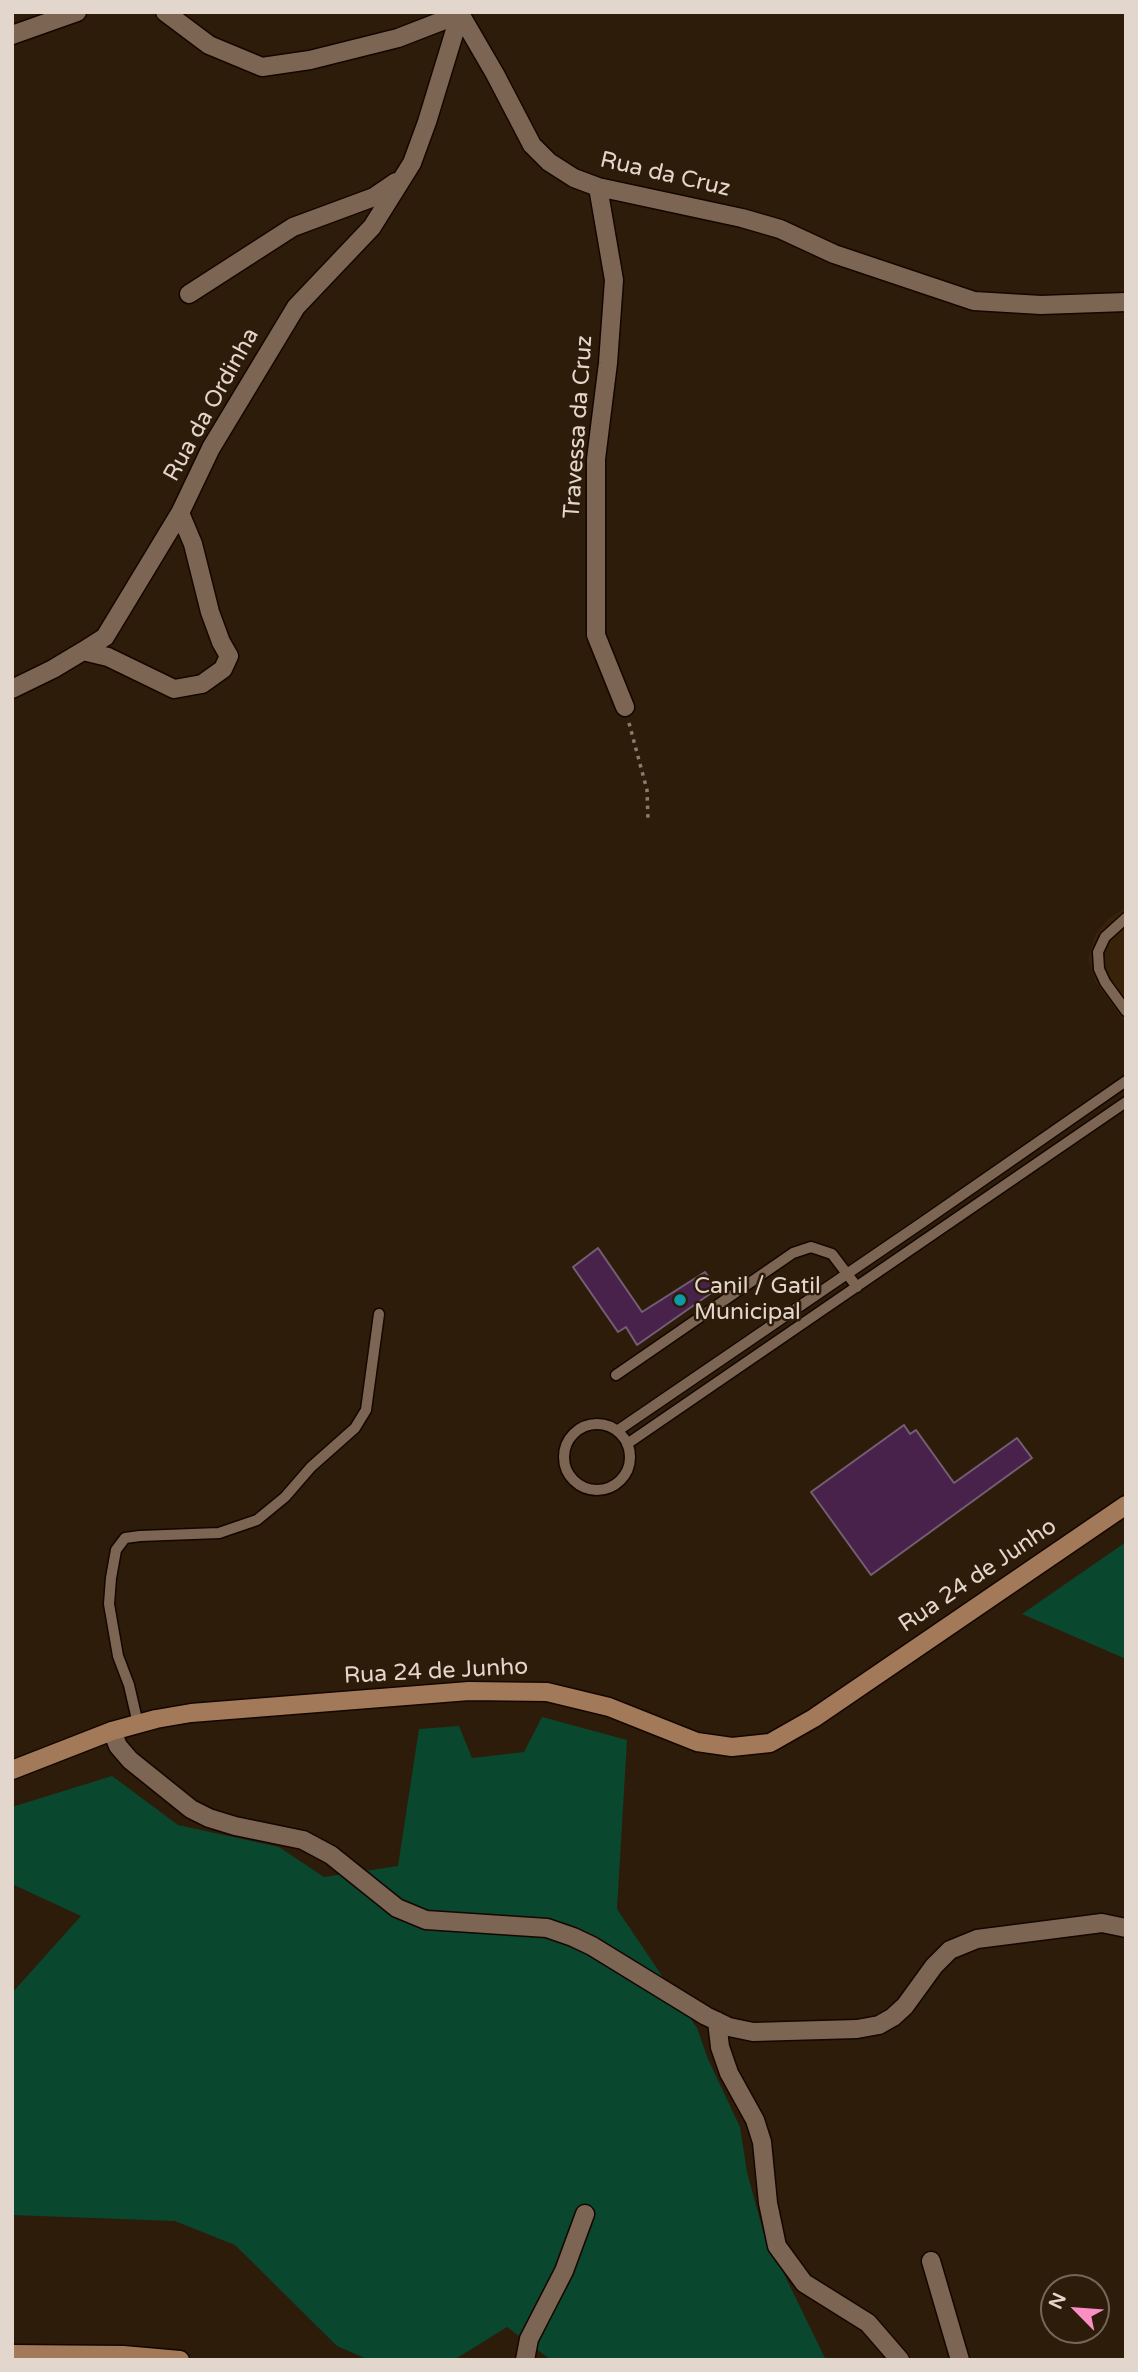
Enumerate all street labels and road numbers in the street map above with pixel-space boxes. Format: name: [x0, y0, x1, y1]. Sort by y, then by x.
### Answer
street label: Rua da Cruz: [597, 147, 733, 203]
street label: Rua da Ordinha: [159, 324, 265, 486]
street label: Travessa da Cruz: [559, 334, 599, 520]
street label: Rua 24 de Junho: [894, 1513, 1062, 1639]
street label: Rua 24 de Junho: [343, 1653, 529, 1691]

